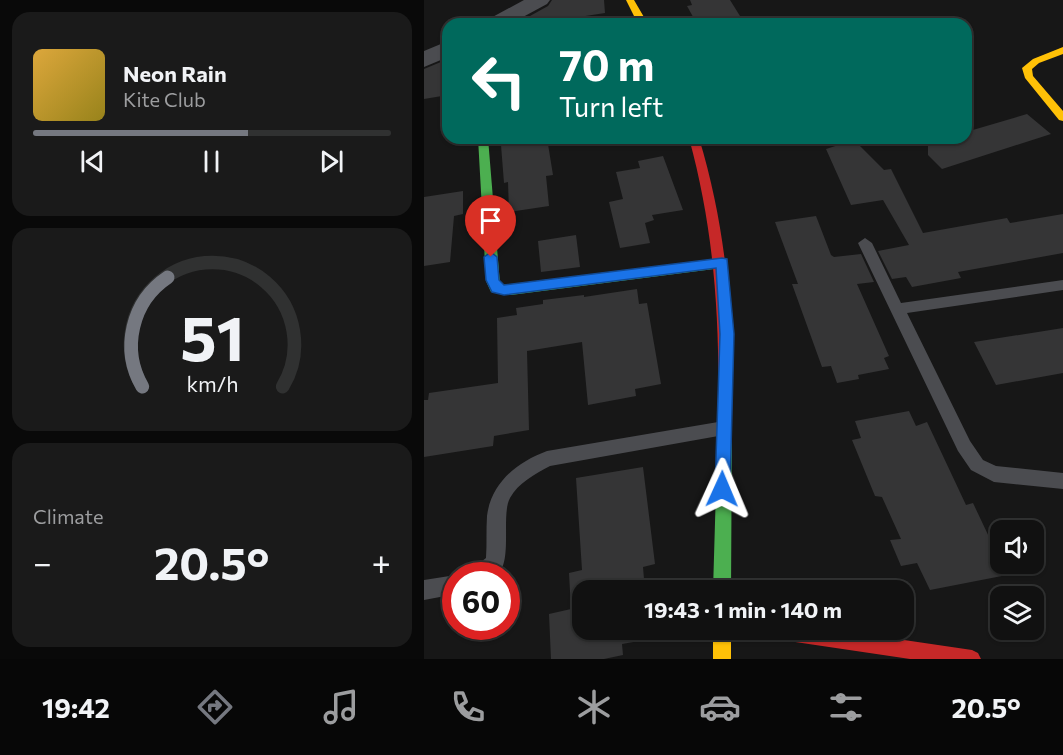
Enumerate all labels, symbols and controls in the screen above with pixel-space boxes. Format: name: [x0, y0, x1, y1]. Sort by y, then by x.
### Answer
text: 70 m: [559, 38, 654, 90]
icon: left: [460, 42, 538, 120]
text: Neon Rain: [123, 60, 227, 87]
text: Kite Club: [123, 87, 206, 111]
text: Turn left: [559, 90, 663, 123]
icon: previous: [76, 145, 109, 178]
icon: pause: [195, 145, 228, 178]
icon: next: [315, 145, 348, 178]
pin: [465, 195, 516, 257]
icon: arrive: [474, 204, 507, 237]
text: 51: [180, 298, 244, 374]
text: km/h: [186, 370, 238, 396]
position arrow: [690, 457, 754, 521]
text: Climate: [33, 504, 103, 528]
map controls: [990, 520, 1044, 640]
button: sound: [990, 520, 1044, 574]
text: 20.5°: [154, 534, 269, 589]
text: −: [33, 541, 52, 582]
text: +: [372, 541, 391, 582]
speed limit sign: 60: [442, 562, 520, 640]
button: layers: [990, 586, 1044, 640]
text: 19:43 · 1 min · 140 m: [644, 596, 842, 623]
icon: directions: [194, 686, 236, 728]
icon: music: [320, 686, 362, 728]
icon: phone: [447, 686, 489, 728]
icon: climate: [573, 686, 615, 728]
icon: car: [699, 686, 741, 728]
icon: filters: [825, 686, 867, 728]
text: 19:42: [42, 691, 110, 724]
text: 20.5°: [952, 691, 1021, 724]

